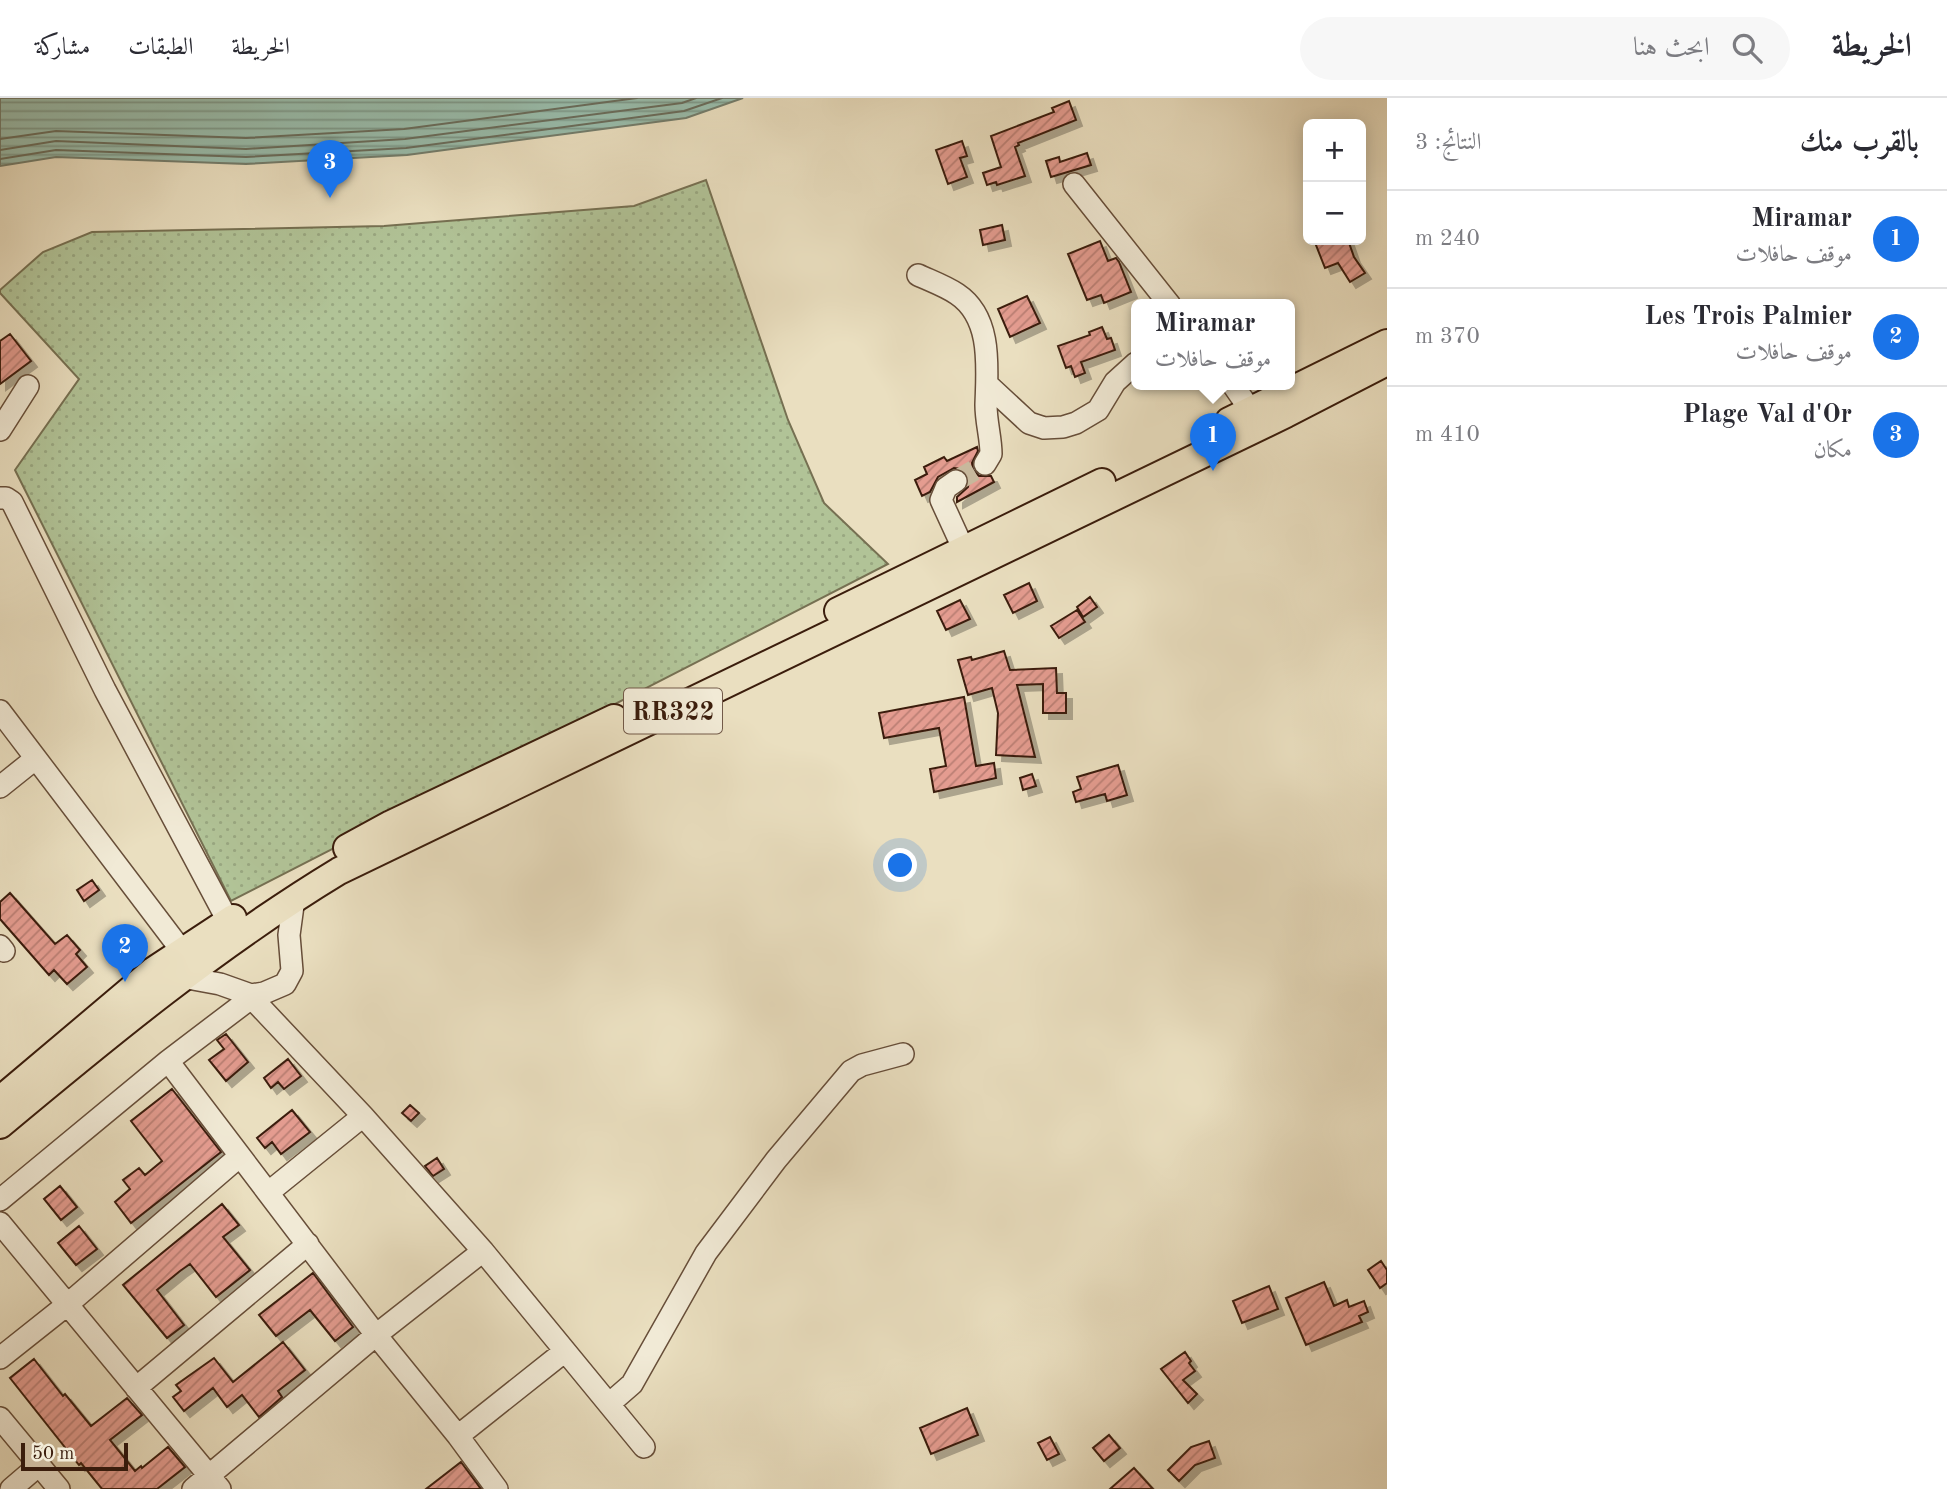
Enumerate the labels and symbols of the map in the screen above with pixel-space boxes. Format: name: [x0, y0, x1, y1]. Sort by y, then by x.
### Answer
pin: 3: [307, 140, 353, 198]
pin: 1: [1190, 413, 1236, 471]
road number: RR322: [624, 688, 722, 734]
your location: [883, 848, 917, 882]
pin: 2: [102, 924, 148, 982]
scale bar: [21, 1440, 128, 1472]

